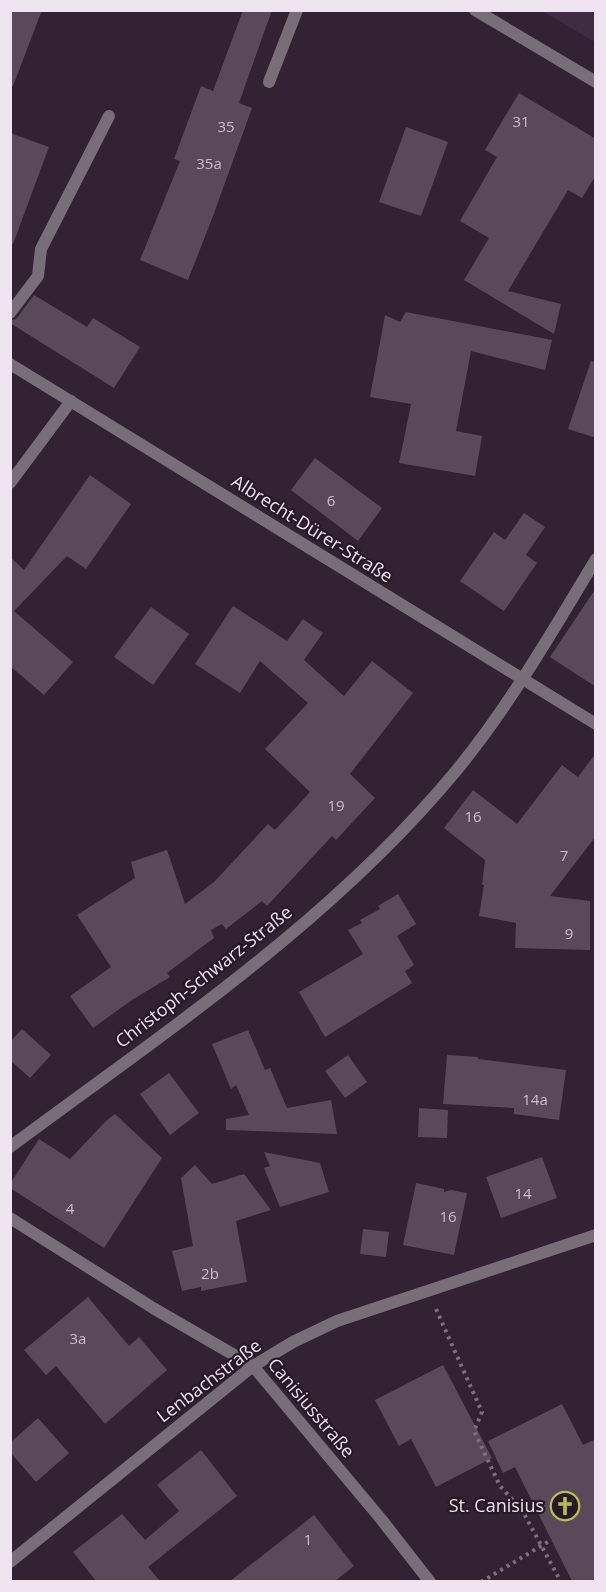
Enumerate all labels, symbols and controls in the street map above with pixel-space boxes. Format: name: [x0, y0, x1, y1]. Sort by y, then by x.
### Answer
house number: 31: [512, 111, 530, 131]
house number: 35: [217, 116, 235, 136]
house number: 35a: [196, 153, 222, 173]
street label: Albrecht-Dürer-Straße: [227, 469, 398, 588]
house number: 6: [327, 490, 335, 510]
house number: 19: [327, 795, 345, 815]
house number: 16: [464, 806, 482, 826]
house number: 7: [560, 845, 568, 865]
street label: Christoph-Schwarz-Straße: [110, 900, 297, 1053]
house number: 9: [565, 923, 573, 943]
house number: 14a: [522, 1089, 548, 1109]
house number: 14: [514, 1183, 532, 1203]
house number: 4: [66, 1198, 75, 1218]
house number: 16: [439, 1206, 457, 1226]
house number: 2b: [201, 1263, 219, 1283]
house number: 3a: [70, 1328, 86, 1348]
street label: Lenbachstraße: [151, 1333, 265, 1427]
street label: Canisiusstraße: [263, 1352, 361, 1462]
church icon: St. Canisius: [549, 1490, 581, 1522]
place label: St. Canisius: [449, 1493, 544, 1517]
house number: 1: [304, 1529, 312, 1549]

